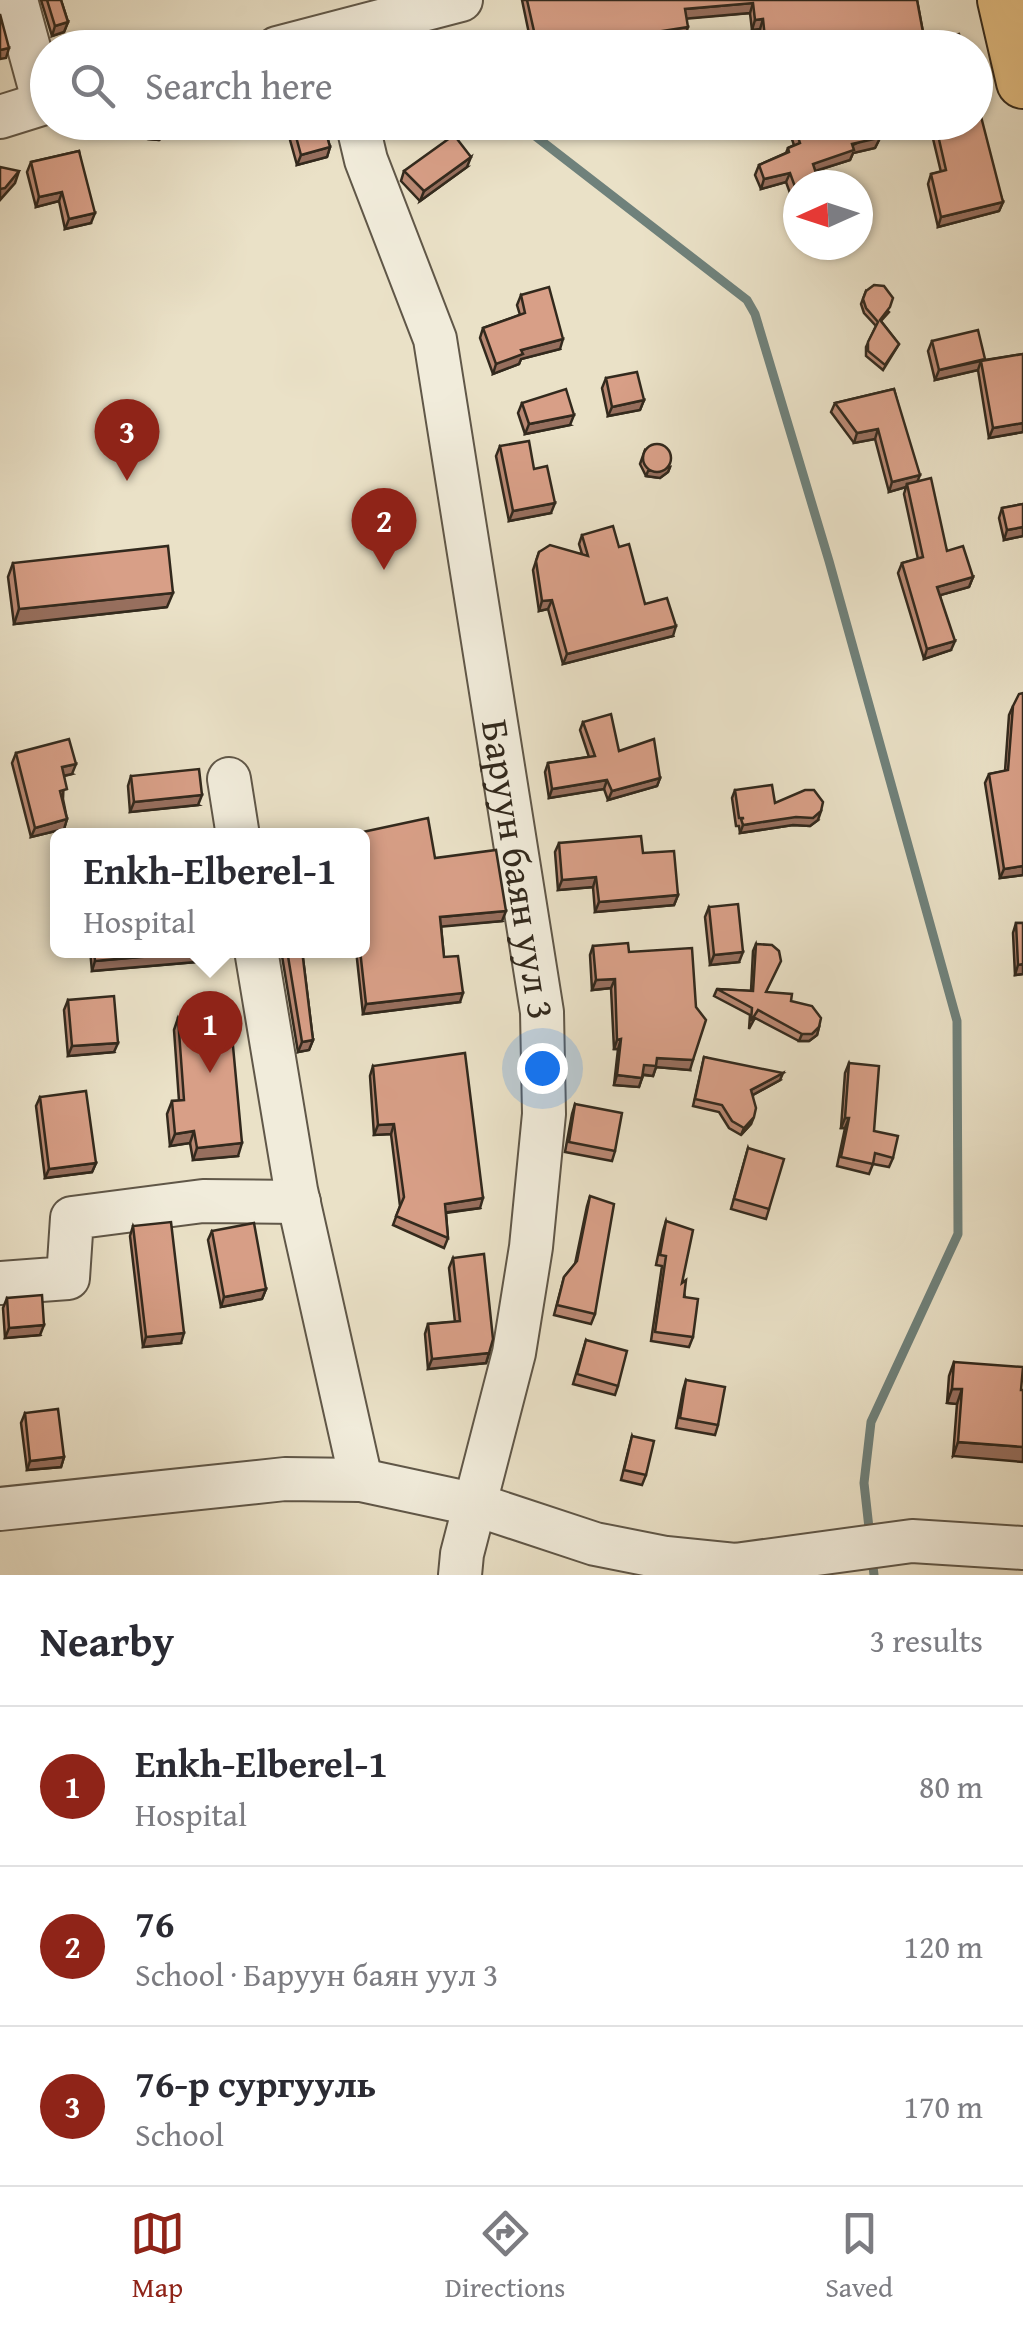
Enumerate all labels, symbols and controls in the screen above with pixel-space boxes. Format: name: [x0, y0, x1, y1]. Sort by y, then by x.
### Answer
search box: [30, 30, 993, 140]
text: Search here: [145, 57, 333, 113]
icon: search: [65, 58, 120, 113]
north arrow: [783, 170, 873, 260]
pin: 3: [94, 398, 160, 481]
pin: 2: [352, 488, 416, 570]
street label: Баруун баян уул 3: [468, 716, 571, 1023]
popup: [50, 828, 370, 958]
text: Enkh-Elberel-1: [84, 842, 336, 898]
text: Hospital: [84, 898, 195, 945]
pin: 1: [178, 990, 242, 1073]
your location: [517, 1043, 568, 1094]
text: Nearby: [40, 1610, 174, 1671]
text: 3 results: [870, 1617, 983, 1664]
text: Enkh-Elberel-1: [135, 1735, 388, 1791]
text: 1: [64, 1763, 81, 1810]
text: 80 m: [919, 1763, 983, 1810]
text: Hospital: [135, 1791, 247, 1838]
text: 76: [135, 1895, 174, 1951]
text: 2: [64, 1923, 81, 1970]
text: 120 m: [904, 1923, 983, 1970]
text: School · Баруун баян уул 3: [135, 1951, 498, 1998]
text: 76-р сургууль: [135, 2055, 376, 2111]
text: 3: [64, 2083, 81, 2130]
text: 170 m: [904, 2083, 983, 2130]
text: School: [135, 2111, 224, 2158]
tab: Map: [130, 2206, 185, 2307]
tab: Directions: [445, 2206, 565, 2307]
tab: Saved: [825, 2206, 893, 2307]

